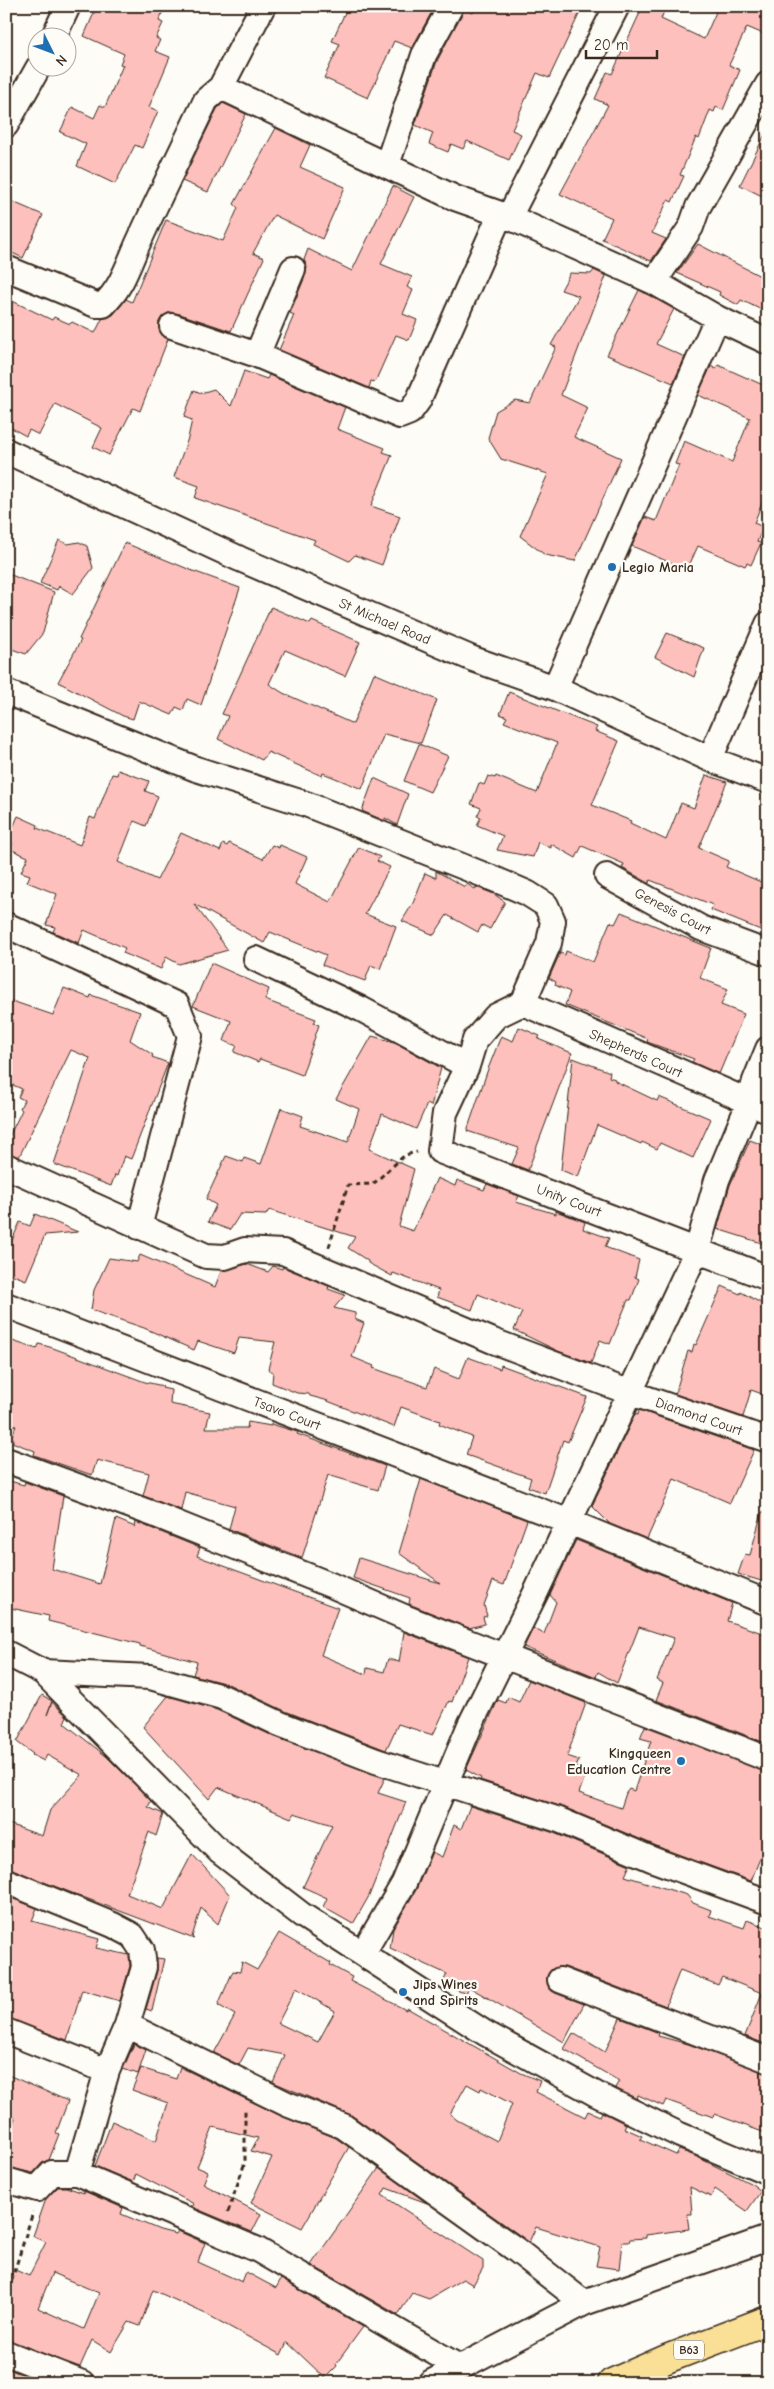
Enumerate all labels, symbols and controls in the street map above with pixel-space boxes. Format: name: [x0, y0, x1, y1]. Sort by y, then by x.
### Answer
north arrow: [28, 28, 78, 78]
scale bar: [586, 28, 658, 60]
text: 20 m: [594, 36, 628, 54]
text: N: [52, 51, 71, 69]
place label: Legio Maria: [622, 559, 694, 576]
marker: Legio Maria: [606, 561, 618, 573]
street label: St Michael Road: [336, 595, 433, 648]
street label: Genesis Court: [632, 884, 715, 939]
street label: Shepherds Court: [587, 1025, 686, 1082]
street label: Unity Court: [534, 1180, 605, 1221]
street label: Tsavo Court: [251, 1393, 324, 1434]
street label: Diamond Court: [653, 1394, 745, 1440]
place label: Kingqueen Education Centre: [567, 1745, 671, 1778]
marker: Kingqueen Education Centre: [675, 1755, 687, 1767]
place label: Jips Wines and Spirits: [413, 1976, 478, 2009]
marker: Jips Wines and Spirits: [397, 1986, 409, 1998]
road number: B63: [674, 2340, 704, 2360]

